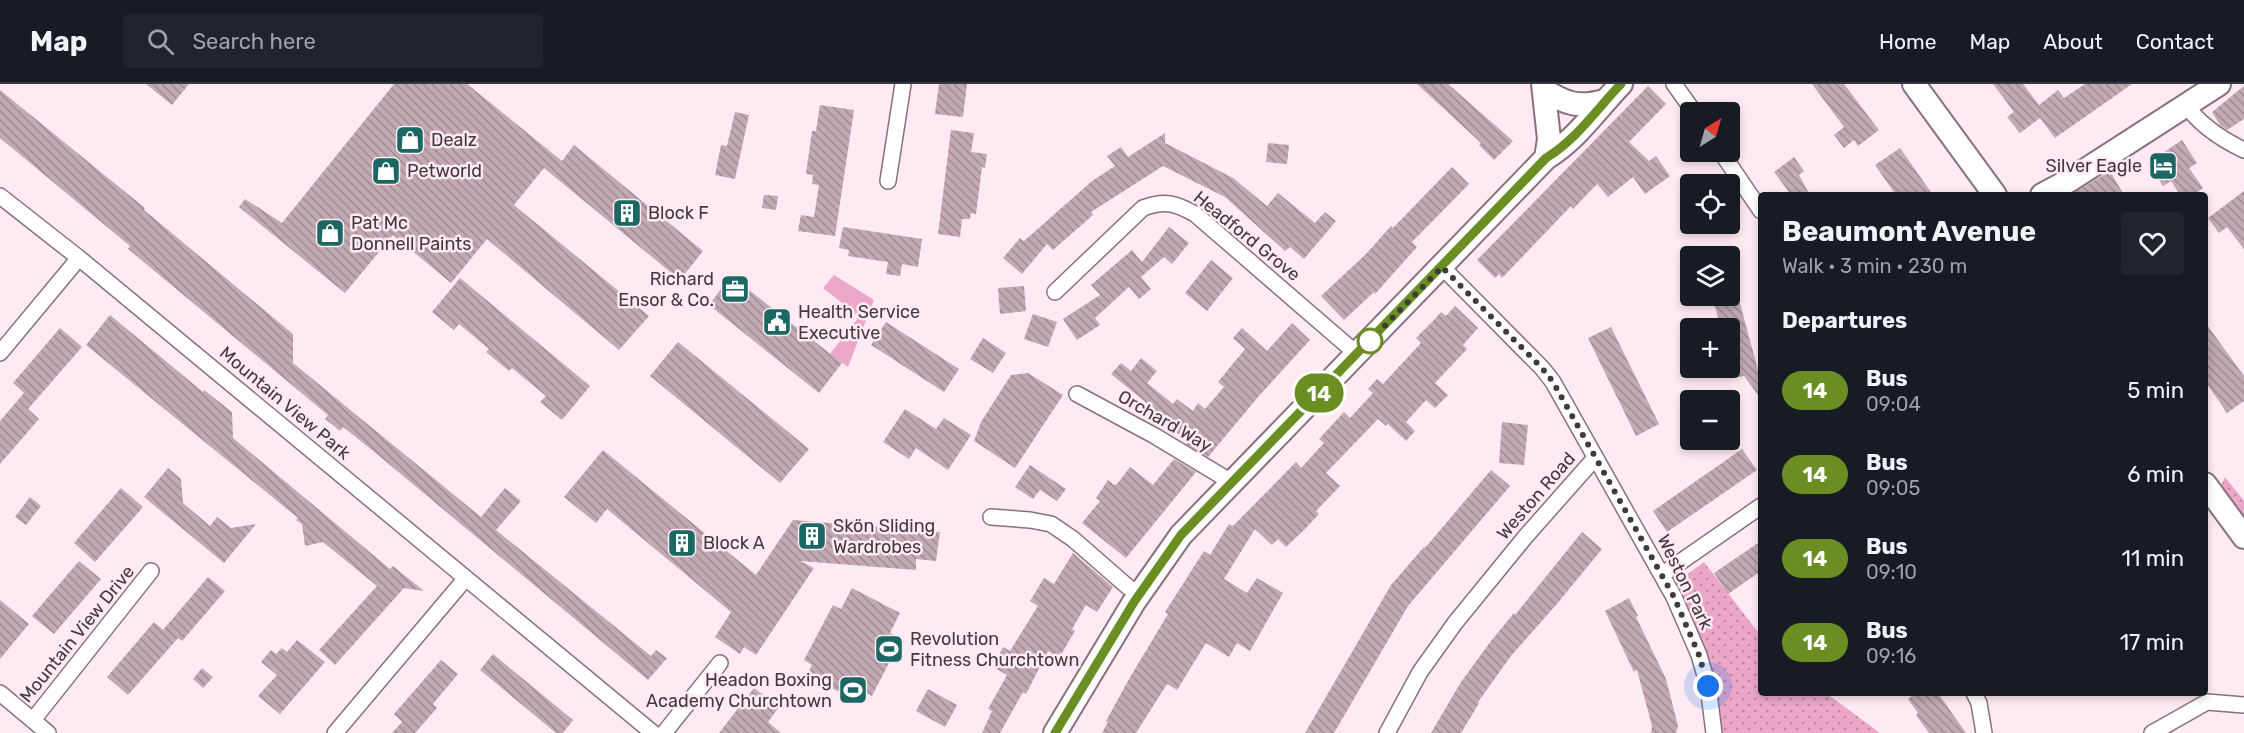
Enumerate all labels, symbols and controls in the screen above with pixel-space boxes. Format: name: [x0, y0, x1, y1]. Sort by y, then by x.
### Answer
search box: [123, 14, 543, 68]
text: Map: [30, 25, 87, 58]
icon: search: [144, 25, 177, 58]
text: Search here: [192, 28, 316, 55]
text: Home: [1879, 29, 1936, 54]
text: Map: [1969, 29, 2010, 54]
text: About: [2043, 29, 2103, 54]
text: Contact: [2136, 29, 2214, 54]
north arrow: [1680, 102, 1740, 162]
map controls: [1680, 102, 1740, 450]
shop icon: Dealz: [394, 124, 426, 156]
place label: Dealz: [431, 129, 477, 151]
hotel icon: Silver Eagle: [2147, 150, 2179, 182]
shop icon: Petworld: [370, 155, 402, 187]
place label: Silver Eagle: [2045, 155, 2142, 177]
place label: Petworld: [407, 160, 482, 182]
button: locate: [1680, 174, 1740, 234]
street label: Headford Grove: [1189, 186, 1305, 286]
building icon: Block F: [611, 197, 643, 229]
place label: Block F: [648, 202, 709, 224]
place label: Pat Mc Donnell Paints: [351, 212, 471, 255]
button: heart: [2121, 212, 2184, 275]
text: Beaumont Avenue: [1782, 215, 2036, 248]
shop icon: Pat Mc Donnell Paints: [314, 217, 346, 249]
button: layers: [1680, 246, 1740, 306]
text: Walk · 3 min · 230 m: [1782, 254, 1967, 278]
place label: Richard Ensor & Co.: [618, 268, 714, 311]
office icon: Richard Ensor & Co.: [719, 273, 751, 305]
place label: Health Service Executive: [798, 301, 920, 344]
public building icon: Health Service Executive: [761, 306, 793, 338]
text: Departures: [1782, 307, 1907, 334]
button: +: [1680, 318, 1740, 378]
unlabelled marker: [1357, 328, 1383, 354]
street label: Mountain View Park: [215, 342, 356, 465]
text: Bus: [1866, 365, 1908, 392]
line badge: 14: [1292, 374, 1346, 412]
text: 5 min: [2127, 377, 2184, 404]
text: 14: [1803, 378, 1827, 403]
text: 14: [1307, 381, 1331, 406]
street label: Orchard Way: [1114, 385, 1216, 457]
button: −: [1680, 390, 1740, 450]
text: 09:04: [1866, 392, 1921, 416]
street label: Weston Road: [1492, 448, 1580, 544]
text: Bus: [1866, 449, 1908, 476]
text: 6 min: [2127, 461, 2184, 488]
text: 14: [1803, 462, 1827, 487]
text: 09:05: [1866, 476, 1920, 500]
place label: Skön Sliding Wardrobes: [833, 515, 935, 558]
building icon: Skön Sliding Wardrobes: [796, 520, 828, 552]
building icon: Block A: [666, 527, 698, 559]
street label: Weston Park: [1652, 531, 1718, 634]
place label: Block A: [703, 532, 765, 554]
text: Bus: [1866, 533, 1908, 560]
text: 11 min: [2122, 545, 2184, 572]
text: 14: [1803, 546, 1827, 571]
text: 09:10: [1866, 560, 1917, 584]
street label: Mountain View Drive: [15, 561, 139, 707]
text: Bus: [1866, 617, 1908, 644]
place label: Revolution Fitness Churchtown: [910, 628, 1079, 671]
text: 17 min: [2120, 629, 2184, 656]
text: 14: [1803, 630, 1827, 655]
sports icon: Revolution Fitness Churchtown: [873, 633, 905, 665]
text: 09:16: [1866, 644, 1916, 668]
place label: Headon Boxing Academy Churchtown: [646, 669, 832, 712]
your location: [1693, 671, 1723, 701]
sports icon: Headon Boxing Academy Churchtown: [837, 674, 869, 706]

